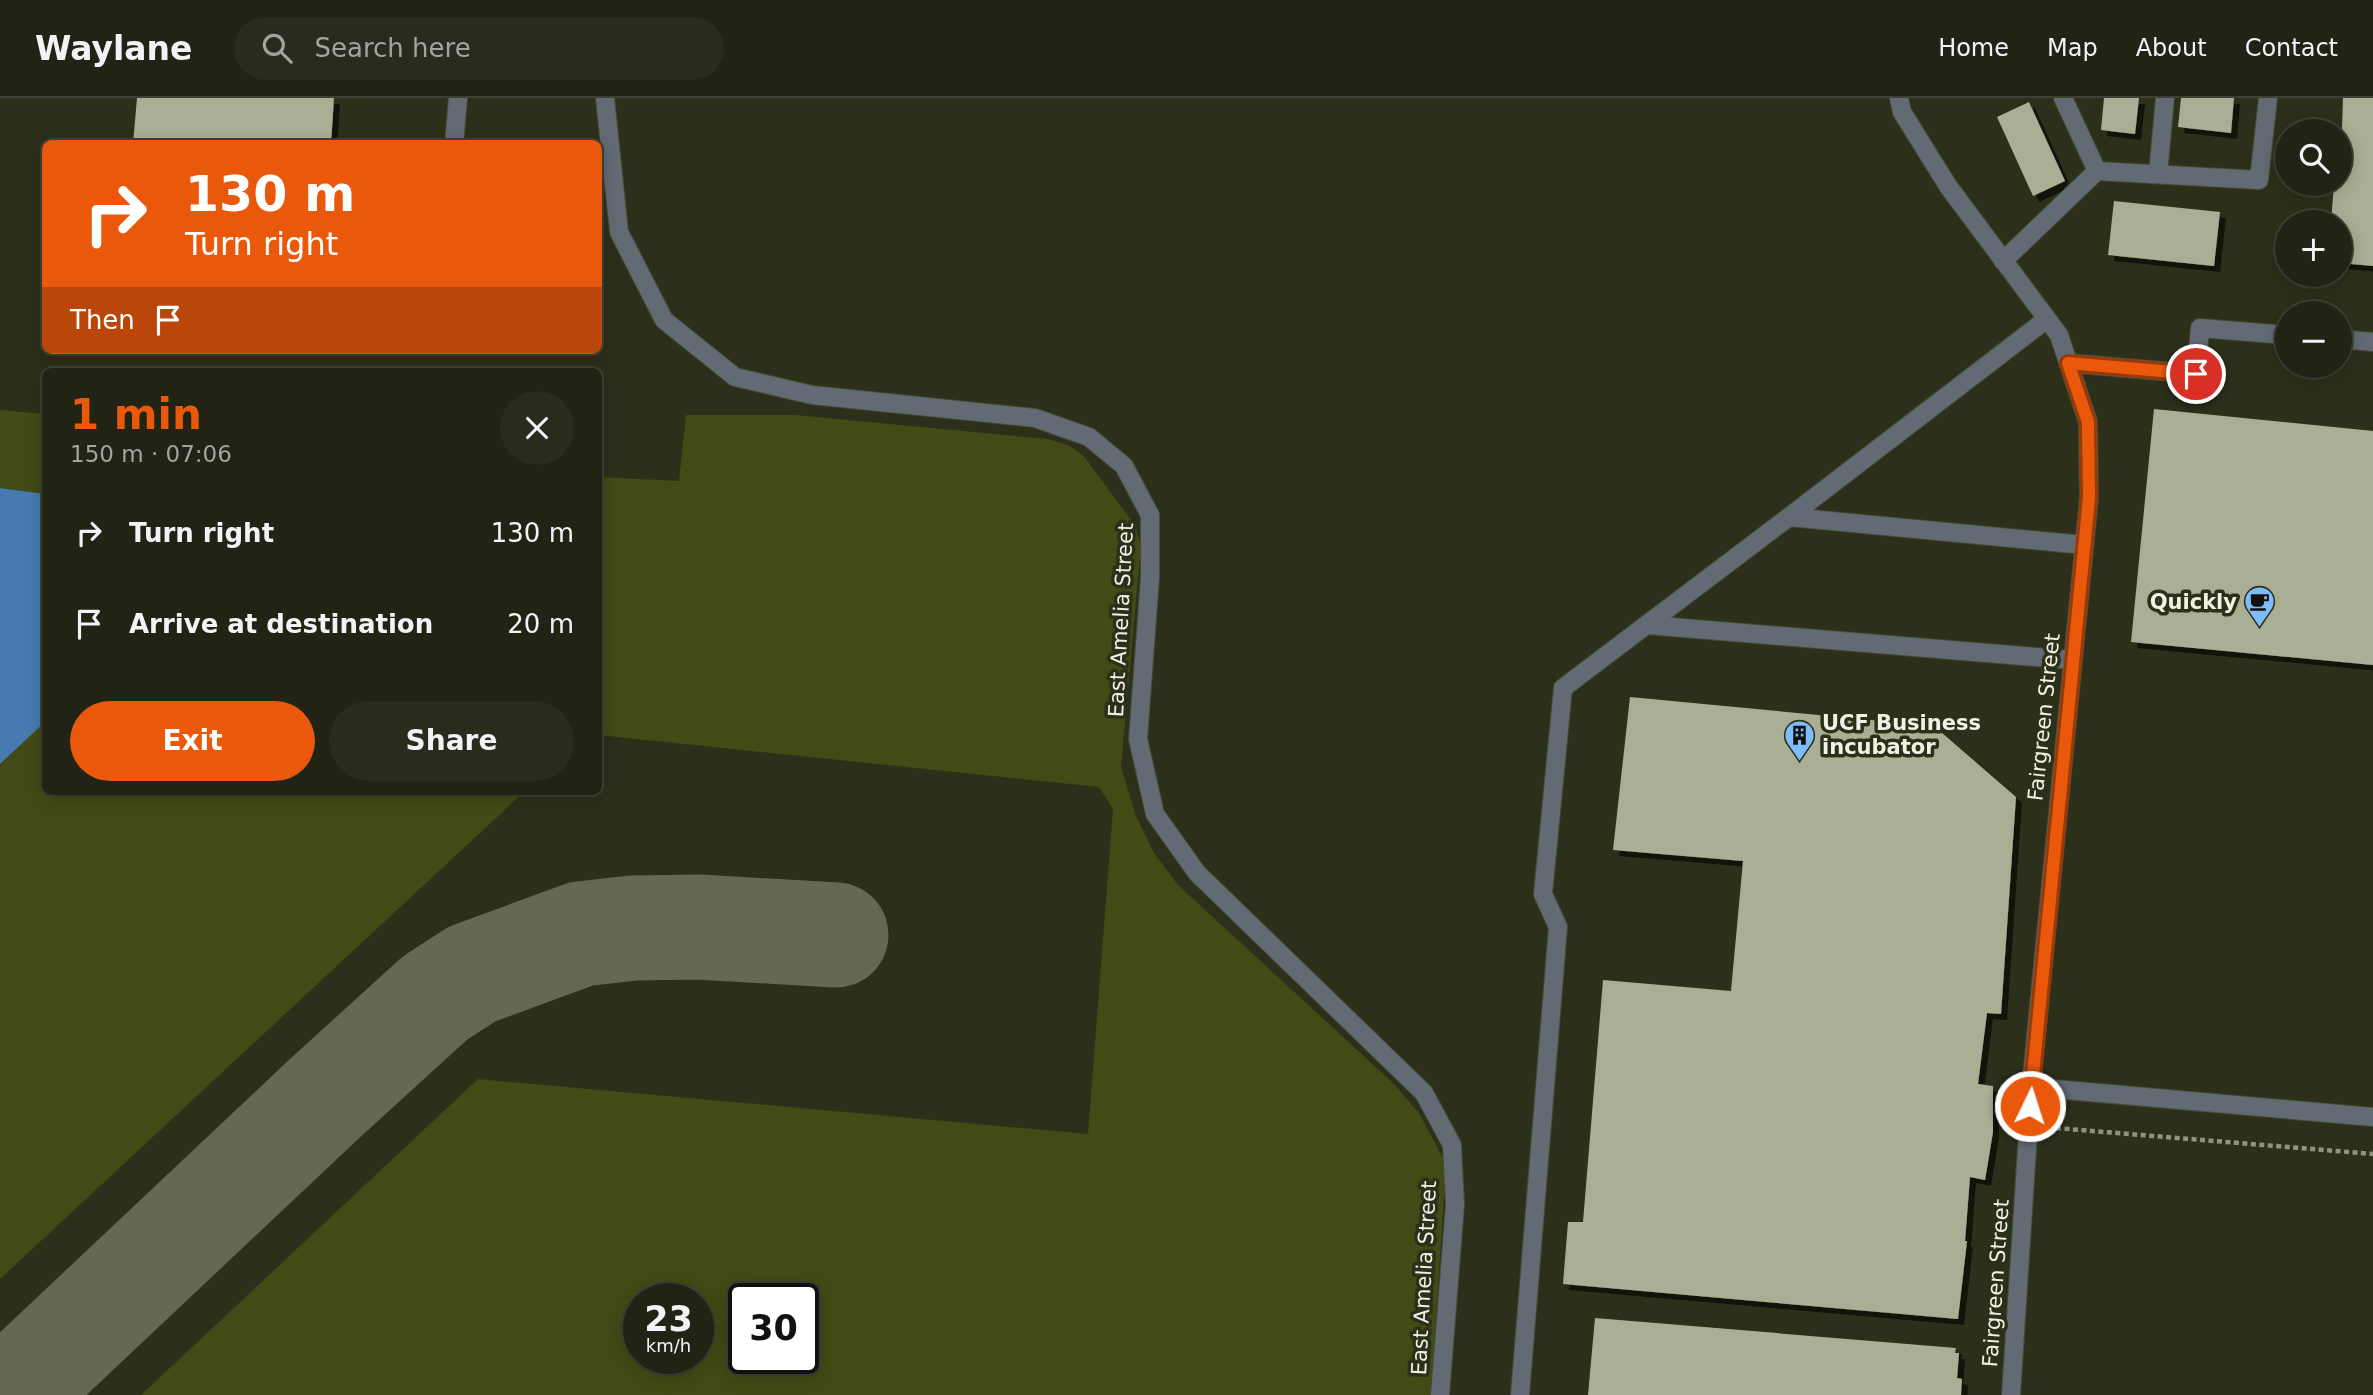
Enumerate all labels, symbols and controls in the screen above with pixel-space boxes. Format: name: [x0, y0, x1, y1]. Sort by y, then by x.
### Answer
search box: [234, 17, 724, 80]
text: Waylane: [35, 29, 192, 68]
icon: search: [258, 29, 296, 67]
text: Search here: [314, 33, 471, 63]
text: Home: [1938, 34, 2009, 62]
text: Map: [2047, 34, 2098, 62]
text: About: [2136, 34, 2207, 62]
text: Contact: [2245, 34, 2338, 62]
map controls: [2275, 119, 2352, 378]
button: search: [2275, 119, 2352, 196]
text: 130 m: [185, 166, 355, 223]
icon: right: [70, 168, 161, 259]
button: +: [2275, 210, 2352, 287]
text: Turn right: [185, 225, 338, 263]
icon: arrive: [149, 301, 187, 339]
button: −: [2275, 301, 2352, 378]
text: Then: [70, 305, 135, 335]
pin: [2166, 344, 2226, 404]
icon: arrive: [2177, 355, 2215, 393]
text: 1 min: [70, 390, 202, 439]
button: close: [500, 391, 574, 465]
text: 150 m · 07:06: [70, 441, 232, 467]
icon: right: [70, 514, 108, 552]
text: Turn right: [129, 518, 274, 548]
text: 130 m: [491, 518, 574, 548]
street label: East Amelia Street: [1104, 522, 1138, 718]
cafe icon: Quickly: [2243, 585, 2277, 629]
place label: Quickly: [2150, 590, 2237, 614]
icon: arrive: [70, 605, 108, 643]
text: Arrive at destination: [129, 609, 433, 639]
text: 20 m: [507, 609, 574, 639]
street label: Fairgreen Street: [2023, 632, 2065, 802]
button: Exit: [70, 701, 315, 781]
button: Share: [329, 701, 574, 781]
place label: UCF Business incubator: [1822, 711, 1981, 759]
building icon: UCF Business incubator: [1782, 718, 1816, 762]
position arrow: [1993, 1069, 2067, 1143]
street label: East Amelia Street: [1407, 1180, 1441, 1376]
street label: Fairgreen Street: [1978, 1198, 2014, 1368]
speed limit sign: 30: [728, 1283, 819, 1374]
text: 23: [644, 1299, 693, 1339]
text: km/h: [646, 1335, 691, 1356]

